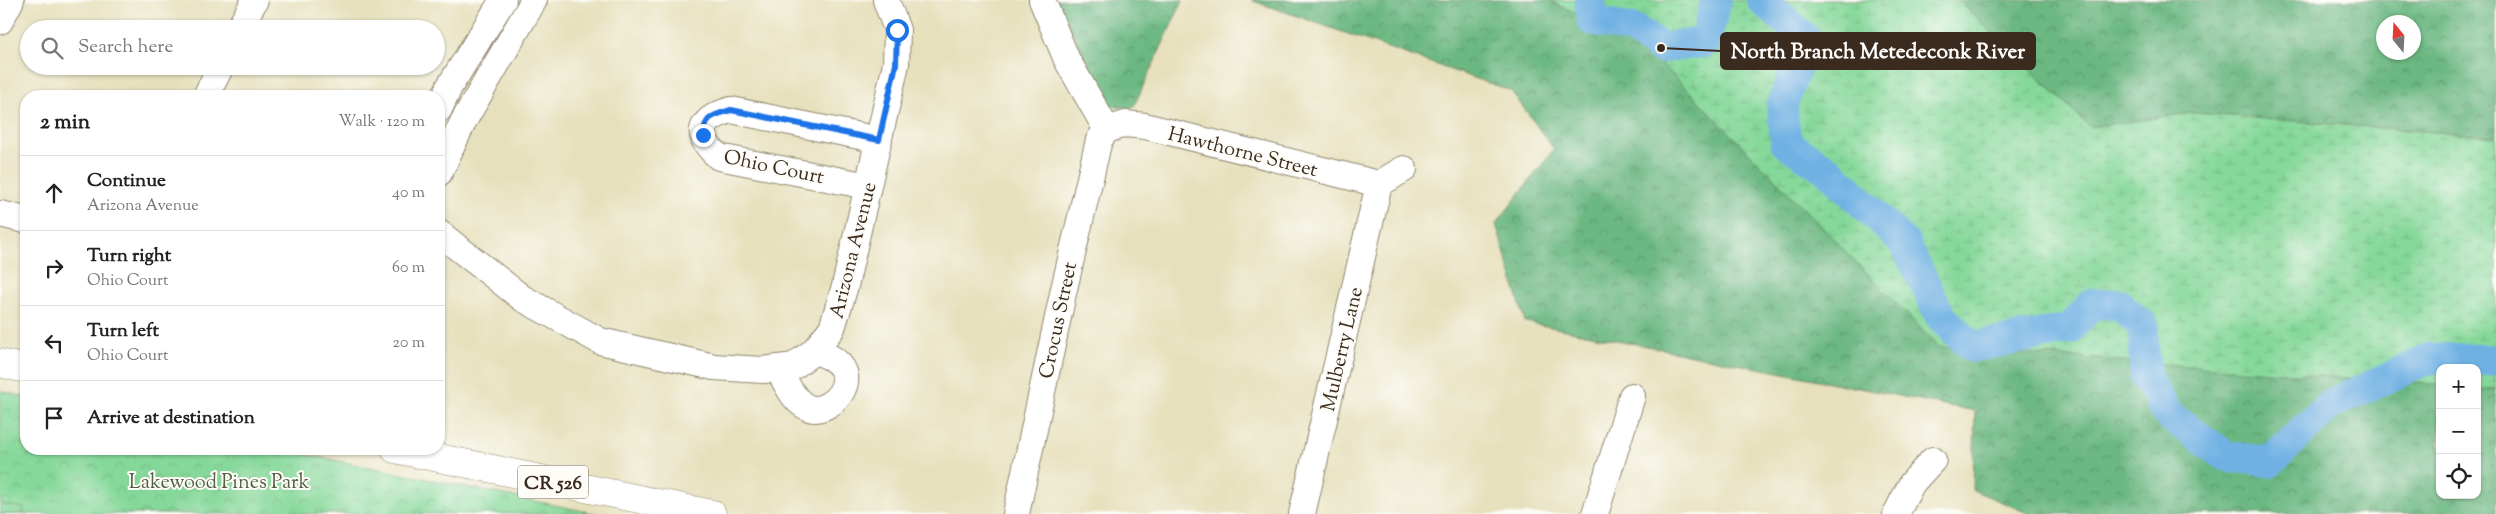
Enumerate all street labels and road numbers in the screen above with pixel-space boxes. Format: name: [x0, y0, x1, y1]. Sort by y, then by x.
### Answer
street label: Hawthorne Street: [1164, 121, 1320, 186]
street label: Ohio Court: [721, 144, 827, 193]
street label: Arizona Avenue: [823, 179, 885, 322]
street label: Crocus Street: [1033, 259, 1086, 382]
street label: Mulberry Lane: [1315, 284, 1372, 415]
road number: CR 526: [518, 466, 588, 498]

